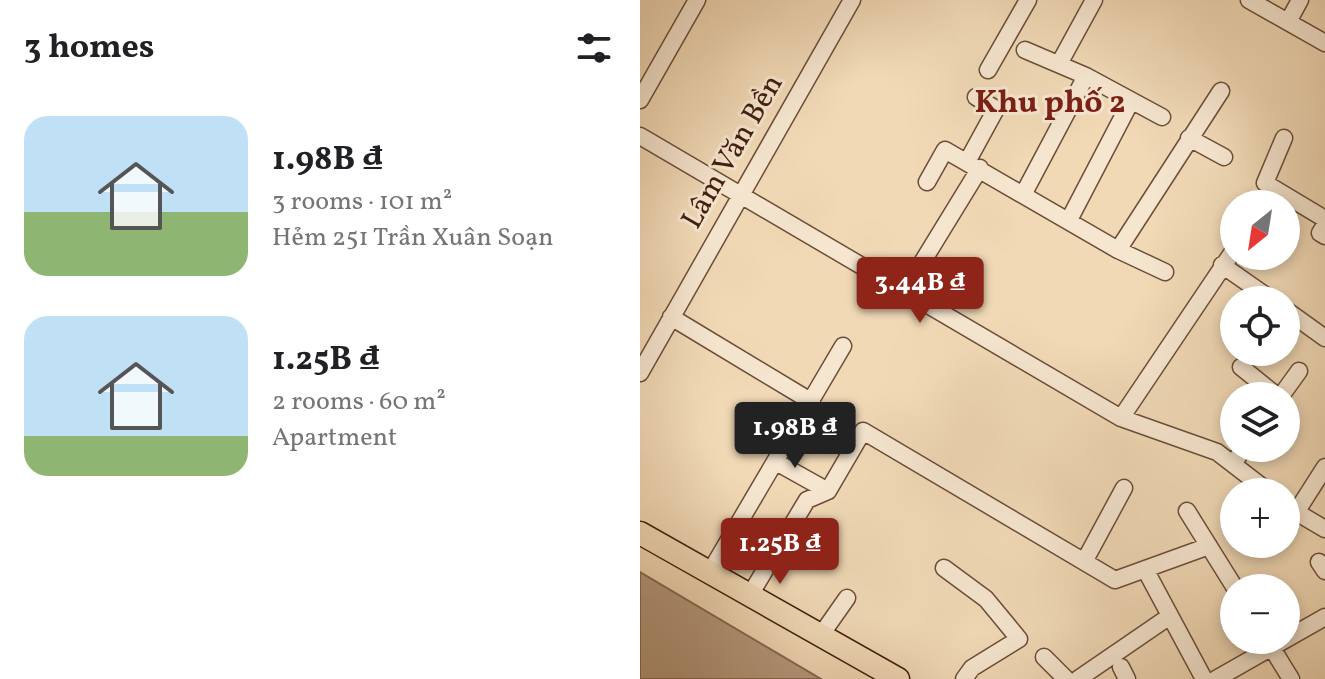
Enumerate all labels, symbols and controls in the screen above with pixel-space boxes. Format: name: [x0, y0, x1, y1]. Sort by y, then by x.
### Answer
text: 3 homes: [24, 25, 154, 72]
icon: filters: [572, 26, 616, 70]
street label: Lâm Văn Bền: [672, 67, 794, 237]
district label: Khu phố 2: [974, 82, 1126, 126]
text: 1.98B ₫: [272, 137, 383, 184]
icon: home: [88, 148, 184, 244]
text: 3 rooms · 101 m²: [272, 184, 452, 220]
north arrow: [1220, 190, 1300, 270]
map controls: [1220, 190, 1300, 654]
text: Hẻm 251 Trần Xuân Soạn: [272, 220, 554, 256]
pin: 3.44B ₫: [846, 257, 994, 325]
text: 3.44B ₫: [875, 265, 965, 301]
button: locate: [1220, 286, 1300, 366]
text: 1.25B ₫: [272, 337, 380, 384]
icon: home: [88, 348, 184, 444]
button: layers: [1220, 382, 1300, 462]
text: 2 rooms · 60 m²: [272, 384, 446, 420]
pin: 1.98B ₫: [721, 402, 869, 470]
text: 1.98B ₫: [753, 410, 837, 446]
text: Apartment: [272, 420, 397, 456]
button: +: [1220, 478, 1300, 558]
pin: 1.25B ₫: [706, 518, 854, 586]
text: 1.25B ₫: [739, 526, 821, 562]
button: −: [1220, 574, 1300, 654]

